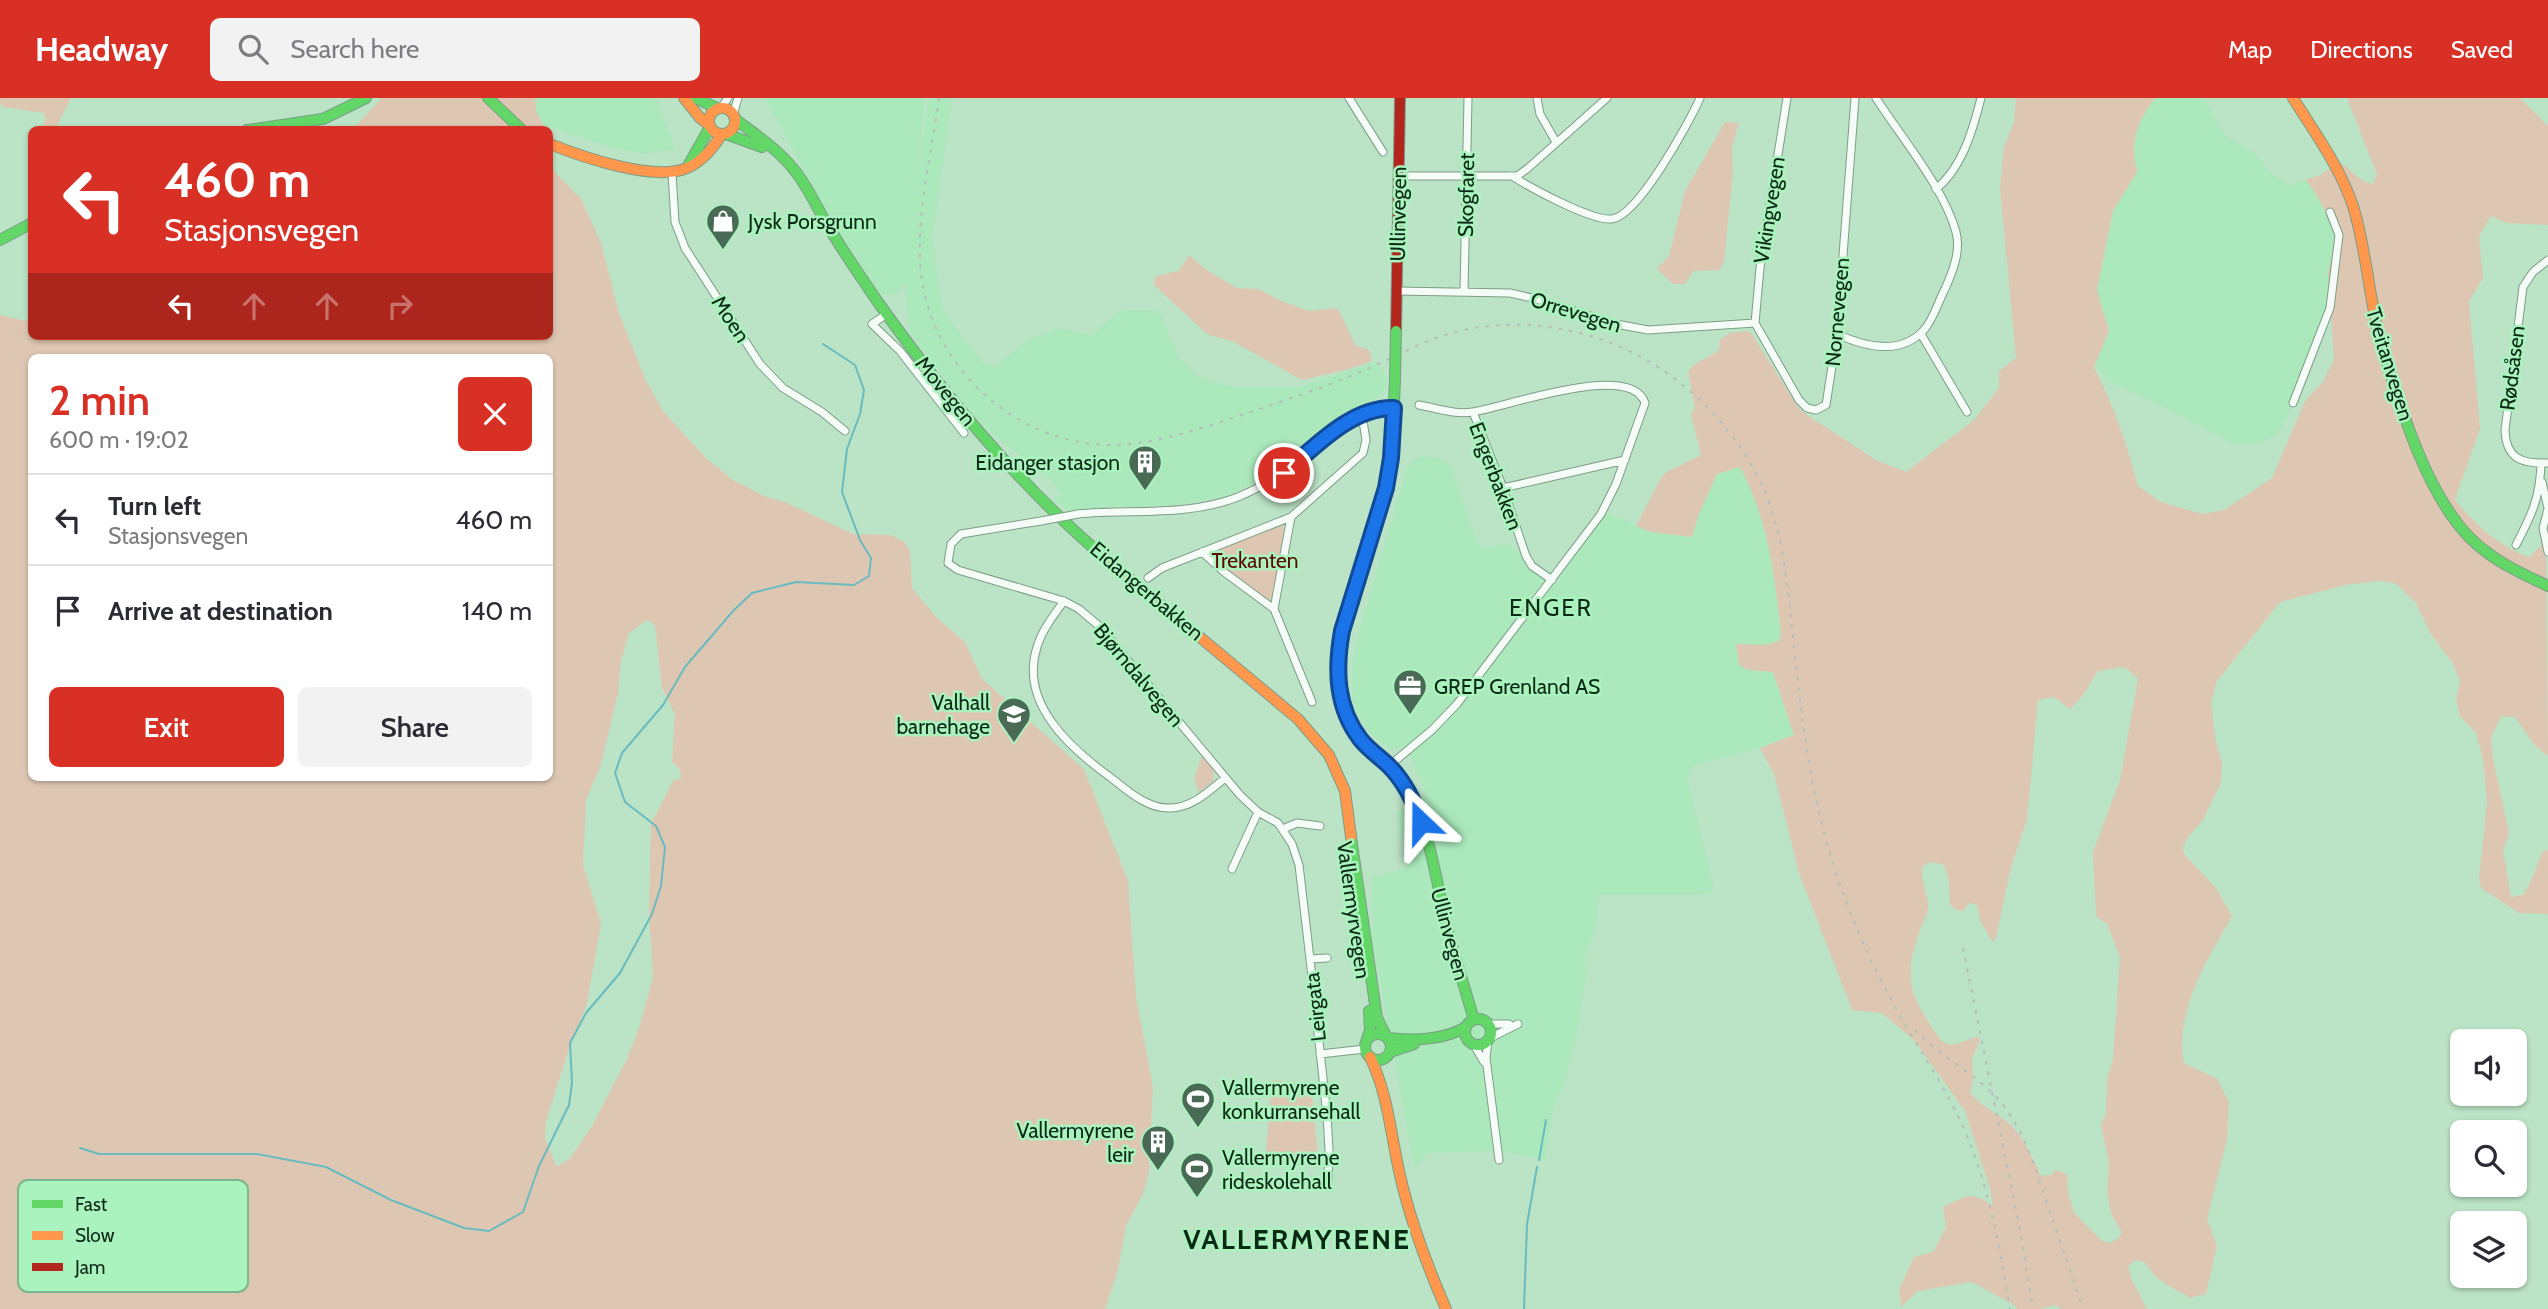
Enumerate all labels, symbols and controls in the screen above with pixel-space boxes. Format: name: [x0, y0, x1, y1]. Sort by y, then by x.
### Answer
search box: [210, 18, 700, 81]
text: Headway: [35, 29, 168, 69]
icon: search: [234, 30, 272, 68]
text: Search here: [290, 33, 419, 65]
text: Map: [2228, 35, 2272, 64]
text: Directions: [2310, 35, 2413, 64]
text: Saved: [2451, 35, 2513, 64]
text: 460 m: [164, 150, 310, 209]
street label: Skogfaret: [1453, 153, 1479, 237]
icon: left: [49, 154, 140, 245]
street label: Vikingvegen: [1748, 155, 1790, 265]
street label: Ullinvegen: [1385, 166, 1411, 262]
shop icon: Jysk Porsgrunn: [704, 202, 742, 251]
place label: Jysk Porsgrunn: [747, 209, 877, 234]
text: Stasjonsvegen: [164, 210, 359, 249]
street label: Nornevegen: [1820, 257, 1854, 367]
street label: Orrevegen: [1528, 286, 1624, 338]
icon: left: [162, 287, 200, 325]
icon: ahead: [235, 287, 273, 325]
icon: ahead: [308, 287, 346, 325]
icon: right: [381, 287, 419, 325]
street label: Moen: [707, 291, 755, 347]
street label: Tveitanvegen: [2361, 304, 2419, 424]
street label: Rødsåsen: [2494, 324, 2530, 412]
street label: Movegen: [910, 351, 982, 431]
text: 2 min: [49, 374, 150, 426]
button: close: [458, 377, 532, 451]
street label: Engerbakken: [1464, 418, 1528, 534]
text: 600 m · 19:02: [49, 426, 189, 454]
building icon: Eidanger stasjon: [1126, 443, 1164, 492]
pin: [1254, 443, 1314, 503]
place label: Eidanger stasjon: [975, 450, 1120, 476]
icon: arrive: [1265, 454, 1303, 492]
text: Turn left: [108, 490, 201, 522]
icon: left: [49, 501, 87, 539]
text: 460 m: [455, 504, 532, 536]
text: Stasjonsvegen: [108, 522, 248, 550]
street label: Eidangerbakken: [1085, 536, 1209, 646]
park label: Trekanten: [1212, 548, 1298, 573]
icon: arrive: [49, 592, 87, 630]
district label: ENGER: [1509, 593, 1593, 622]
text: Arrive at destination: [108, 595, 333, 627]
text: 140 m: [462, 595, 532, 627]
street label: Bjørndalvegen: [1088, 618, 1189, 732]
office icon: GREP Grenland AS: [1391, 667, 1429, 716]
place label: GREP Grenland AS: [1434, 674, 1600, 699]
button: Exit: [49, 687, 284, 767]
button: Share: [298, 687, 532, 767]
place label: Valhall barnehage: [896, 690, 990, 739]
school or university icon: Valhall barnehage: [995, 695, 1033, 744]
position arrow: [1384, 785, 1458, 859]
street label: Vallermyrvegen: [1332, 840, 1376, 980]
street label: Ullinvegen: [1426, 885, 1474, 983]
street label: Leirgata: [1299, 971, 1331, 1043]
map controls: [2450, 1029, 2527, 1288]
button: sound: [2450, 1029, 2527, 1106]
place label: Vallermyrene konkurransehall: [1222, 1075, 1360, 1124]
sports icon: Vallermyrene konkurransehall: [1179, 1080, 1217, 1129]
place label: Vallermyrene leir: [1016, 1118, 1134, 1167]
button: search: [2450, 1120, 2527, 1197]
building icon: Vallermyrene leir: [1139, 1123, 1177, 1172]
place label: Vallermyrene rideskolehall: [1222, 1145, 1340, 1194]
sports icon: Vallermyrene rideskolehall: [1178, 1150, 1216, 1199]
legend: [18, 1180, 248, 1292]
text: Fast: [75, 1193, 108, 1216]
button: layers: [2450, 1211, 2527, 1288]
district label: VALLERMYRENE: [1183, 1222, 1411, 1256]
text: Slow: [75, 1224, 115, 1247]
text: Jam: [74, 1256, 105, 1279]

